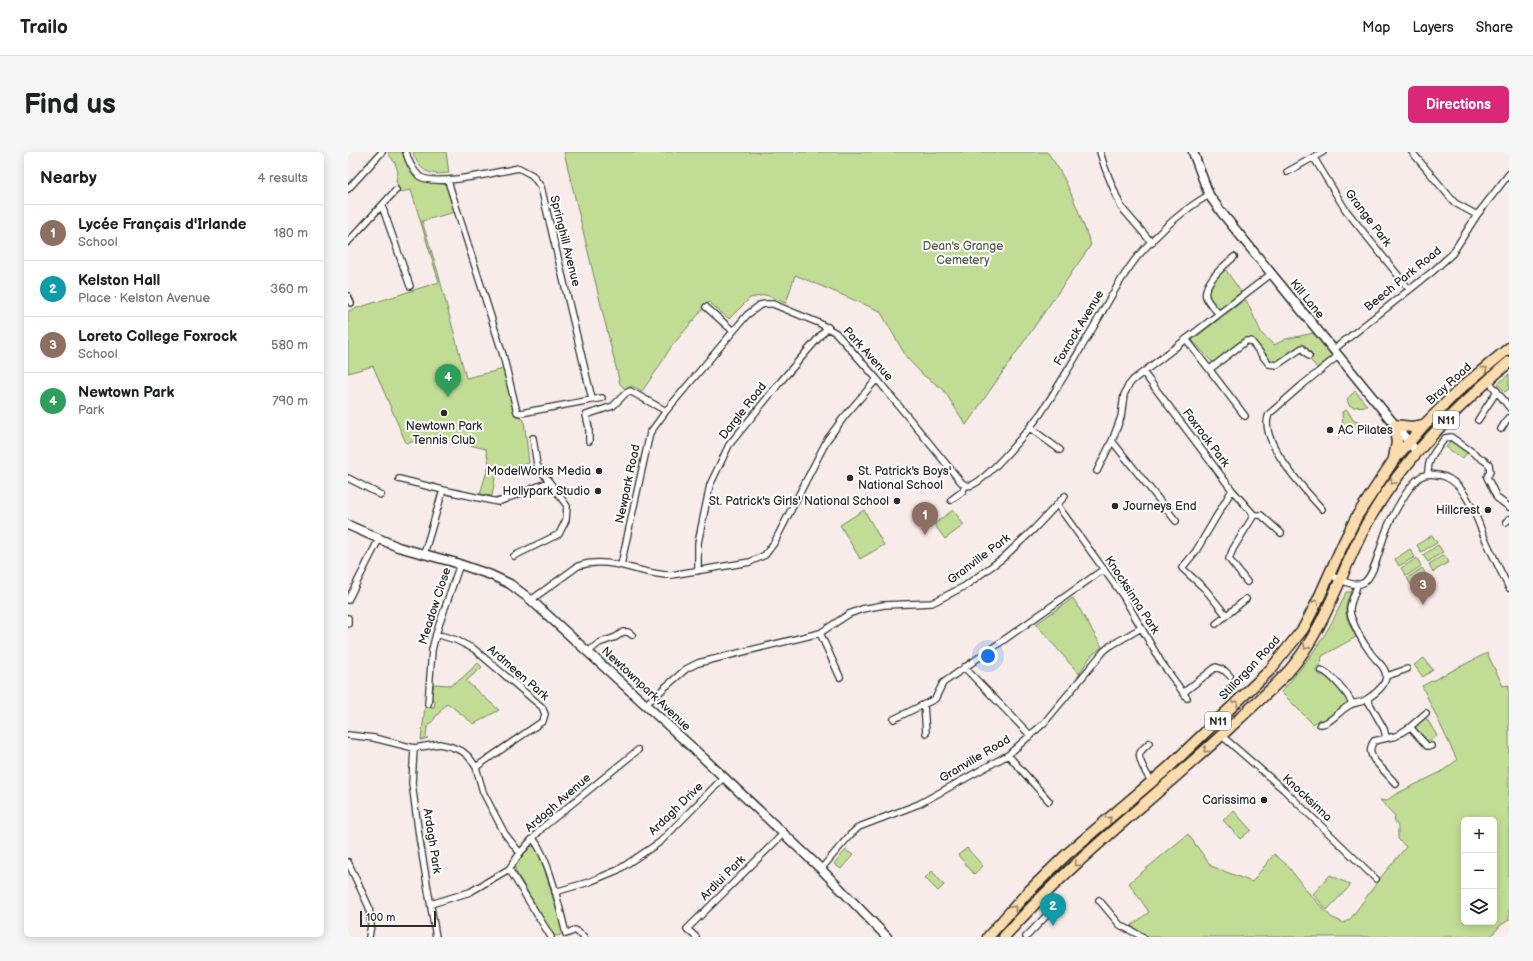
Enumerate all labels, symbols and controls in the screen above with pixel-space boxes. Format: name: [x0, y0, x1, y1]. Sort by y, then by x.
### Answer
text: Trailo: [20, 16, 68, 39]
text: Map: [1362, 19, 1390, 36]
text: Layers: [1412, 19, 1454, 36]
text: Share: [1476, 19, 1513, 36]
button: Directions: [1408, 86, 1509, 123]
text: Find us: [24, 88, 116, 121]
text: Nearby: [40, 168, 97, 188]
text: 4 results: [258, 170, 308, 186]
street label: Grange Park: [1342, 186, 1395, 250]
street label: Springhill Avenue: [546, 194, 584, 288]
text: Lycée Français d'Irlande: [78, 215, 246, 234]
text: 1: [50, 225, 56, 241]
text: 180 m: [273, 225, 308, 241]
text: School: [78, 234, 118, 250]
park label: Dean's Grange Cemetery: [923, 239, 1003, 268]
street label: Beech Park Road: [1361, 243, 1445, 315]
text: Kelston Hall: [78, 271, 160, 290]
street label: Kill Lane: [1287, 276, 1327, 322]
text: 2: [49, 281, 57, 297]
text: 360 m: [270, 281, 308, 297]
street label: Foxrock Avenue: [1051, 287, 1107, 369]
text: Place · Kelston Avenue: [78, 290, 210, 306]
street label: Park Avenue: [840, 324, 896, 384]
text: Loreto College Foxrock: [78, 327, 237, 346]
text: 3: [49, 337, 57, 353]
text: 580 m: [271, 337, 308, 353]
text: School: [78, 346, 118, 362]
street label: Bray Road: [1423, 360, 1475, 408]
pin: 4: [435, 364, 461, 397]
one-way arrow: [1481, 366, 1488, 373]
street label: Dargle Road: [716, 379, 770, 443]
text: Newtown Park: [78, 383, 174, 402]
text: 4: [49, 393, 57, 409]
text: 790 m: [272, 393, 308, 409]
text: Park: [78, 402, 104, 418]
street label: Foxrock Park: [1179, 406, 1233, 470]
marker: Newtown Park Tennis Club: [439, 408, 449, 418]
road number: N11: [1433, 411, 1459, 429]
place label: Newtown Park Tennis Club: [406, 419, 482, 448]
place label: AC Pilates: [1338, 423, 1393, 438]
marker: AC Pilates: [1325, 425, 1335, 435]
street label: Newpark Road: [612, 443, 644, 525]
place label: ModelWorks Media: [487, 464, 591, 479]
place label: St. Patrick's Boys' National School: [858, 464, 952, 493]
marker: ModelWorks Media: [594, 466, 604, 476]
marker: St. Patrick's Boys' National School: [845, 473, 855, 483]
one-way arrow: [1390, 478, 1397, 485]
place label: Hollypark Studio: [503, 484, 590, 499]
marker: Hollypark Studio: [593, 486, 603, 496]
place label: St. Patrick's Girls' National School: [709, 494, 889, 509]
marker: St. Patrick's Girls' National School: [892, 496, 902, 506]
place label: Journeys End: [1123, 499, 1197, 514]
marker: Journeys End: [1110, 501, 1120, 511]
pin: 1: [912, 502, 938, 535]
place label: Hillcrest: [1436, 503, 1480, 518]
marker: Hillcrest: [1483, 505, 1493, 515]
street label: Granville Park: [945, 530, 1014, 588]
street label: Knocksinna Park: [1101, 553, 1163, 637]
street label: Meadow Close: [415, 566, 455, 646]
pin: 3: [1410, 572, 1436, 605]
one-way arrow: [1311, 599, 1319, 607]
street label: Stillorgan Road: [1216, 633, 1284, 703]
street label: Ardmeen Park: [484, 642, 552, 704]
one-way arrow: [1304, 642, 1311, 649]
street label: Newtownpark Avenue: [598, 644, 694, 734]
your location: [978, 646, 998, 666]
one-way arrow: [1231, 700, 1239, 708]
road number: N11: [1205, 712, 1231, 730]
street label: Granville Road: [937, 732, 1013, 786]
one-way arrow: [1203, 745, 1211, 752]
street label: Ardagh Avenue: [522, 770, 594, 836]
street label: Knocksinna: [1279, 771, 1335, 825]
street label: Ardagh Drive: [646, 779, 706, 839]
place label: Carissima: [1202, 793, 1256, 808]
marker: Carissima: [1259, 795, 1269, 805]
street label: Ardagh Park: [419, 807, 445, 875]
one-way arrow: [1104, 816, 1111, 823]
map controls: [1461, 817, 1497, 925]
button: +: [1461, 817, 1497, 853]
street label: Ardlui Park: [697, 852, 749, 904]
button: −: [1461, 853, 1497, 889]
one-way arrow: [1075, 859, 1082, 866]
button: layers: [1461, 889, 1497, 925]
pin: 2: [1040, 893, 1066, 926]
one-way arrow: [1009, 905, 1016, 912]
scale bar: [360, 909, 436, 928]
text: 100 m: [366, 911, 395, 924]

